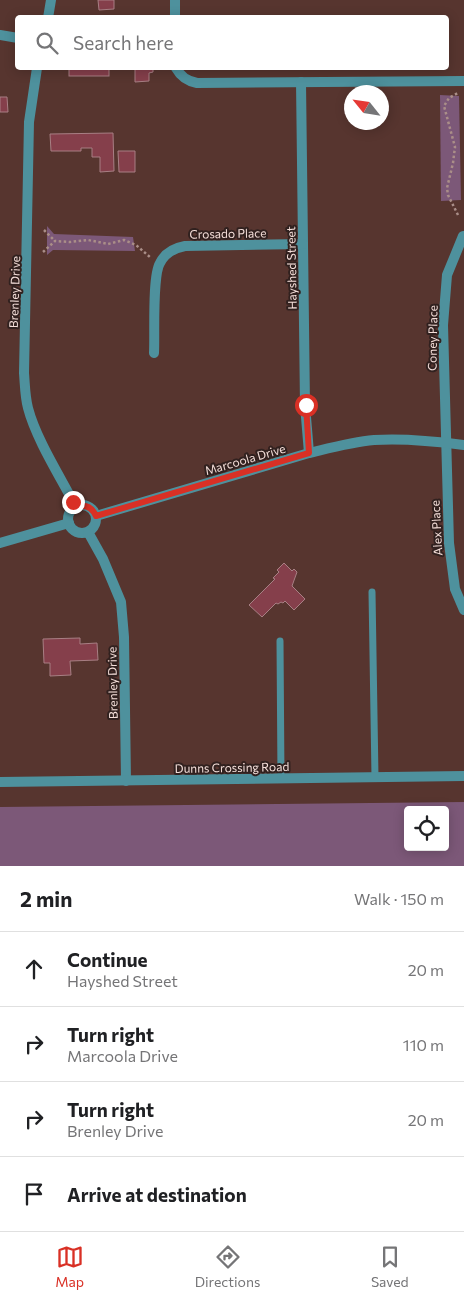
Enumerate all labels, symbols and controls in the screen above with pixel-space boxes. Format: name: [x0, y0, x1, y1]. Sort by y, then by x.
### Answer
search box: [15, 15, 449, 70]
icon: search: [33, 29, 61, 57]
text: Search here: [73, 31, 173, 54]
north arrow: [344, 85, 389, 130]
street label: Crosado Place: [189, 225, 267, 241]
street label: Hayshed Street: [283, 226, 299, 310]
street label: Brenley Drive: [6, 256, 22, 328]
street label: Coney Place: [424, 305, 440, 371]
route start: [295, 394, 318, 417]
street label: Marcoola Drive: [203, 441, 287, 477]
route end: [62, 491, 85, 514]
street label: Alex Place: [428, 500, 444, 556]
street label: Brenley Drive: [104, 647, 120, 719]
street label: Dunns Crossing Road: [175, 759, 289, 775]
map controls: [404, 806, 449, 851]
button: locate: [404, 806, 449, 851]
text: 2 min: [20, 886, 72, 911]
text: Walk · 150 m: [354, 889, 444, 908]
text: Continue: [67, 948, 147, 971]
icon: ahead: [20, 955, 48, 983]
text: 20 m: [408, 960, 444, 979]
text: Hayshed Street: [67, 971, 178, 990]
text: Turn right: [67, 1023, 154, 1046]
icon: right: [20, 1030, 48, 1058]
text: 110 m: [403, 1035, 444, 1054]
text: Marcoola Drive: [67, 1046, 178, 1065]
text: Turn right: [67, 1098, 154, 1121]
icon: right: [20, 1105, 48, 1133]
text: 20 m: [408, 1110, 444, 1129]
text: Brenley Drive: [67, 1121, 163, 1140]
icon: arrive: [20, 1180, 48, 1208]
text: Arrive at destination: [67, 1183, 247, 1206]
tab: Map: [55, 1243, 84, 1290]
tab: Directions: [195, 1243, 260, 1290]
tab: Saved: [371, 1243, 409, 1290]

